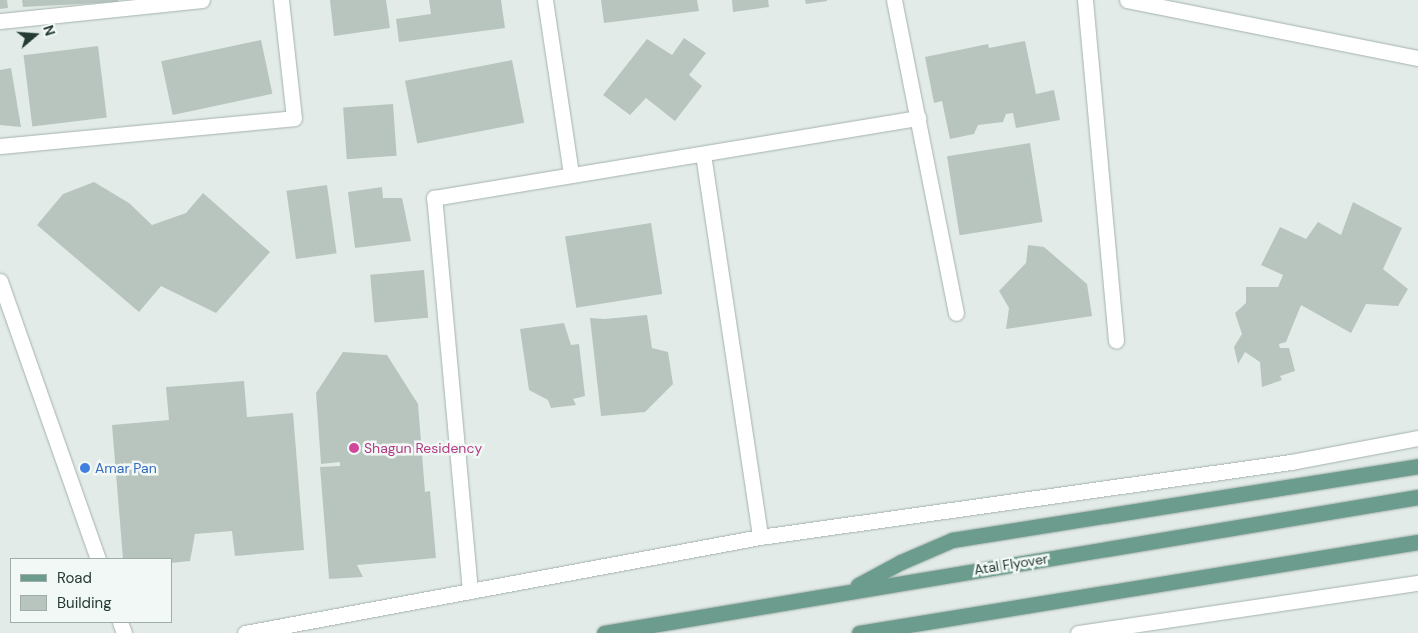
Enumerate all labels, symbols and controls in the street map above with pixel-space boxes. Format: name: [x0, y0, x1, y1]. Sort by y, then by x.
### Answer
north arrow: [10, 10, 60, 60]
text: N: [39, 23, 59, 38]
place label: Shagun Residency: [364, 440, 482, 456]
marker: Shagun Residency: [348, 442, 360, 454]
place label: Amar Pan: [95, 460, 157, 476]
marker: Amar Pan: [79, 462, 91, 474]
street label: Atal Flyover: [973, 550, 1049, 578]
legend: [10, 558, 172, 623]
text: Road: [57, 568, 92, 588]
text: Building: [57, 593, 112, 613]

